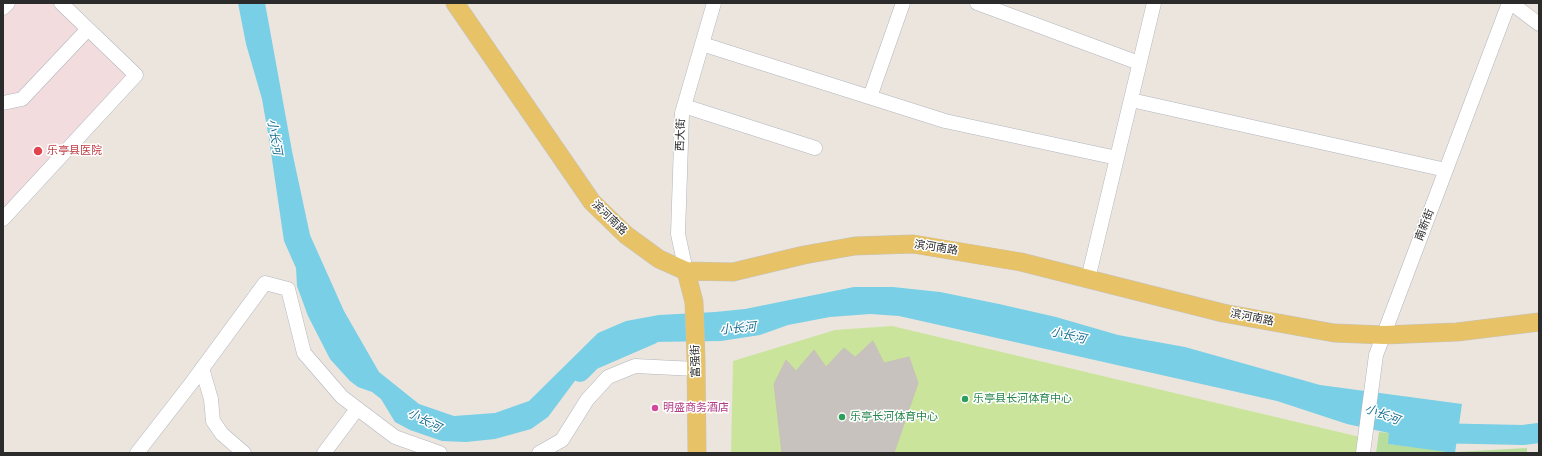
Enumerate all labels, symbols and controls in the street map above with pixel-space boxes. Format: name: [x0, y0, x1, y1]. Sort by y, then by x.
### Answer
water label: 小长河: [264, 118, 284, 156]
street label: 西大街: [674, 118, 688, 152]
place label: 乐亭县医院: [47, 144, 102, 158]
marker: 乐亭县医院: [32, 145, 44, 157]
street label: 滨河南路: [589, 198, 629, 238]
street label: 南新街: [1413, 207, 1437, 243]
street label: 滨河南路: [913, 238, 959, 258]
street label: 滨河南路: [1229, 307, 1275, 329]
water label: 小长河: [719, 320, 757, 338]
water label: 小长河: [1049, 325, 1087, 347]
street label: 富强街: [689, 344, 703, 378]
place label: 乐亭县长河体育中心: [973, 392, 1072, 406]
marker: 乐亭县长河体育中心: [960, 394, 970, 404]
place label: 明盛商务酒店: [663, 401, 729, 415]
water label: 小长河: [1363, 402, 1401, 428]
marker: 明盛商务酒店: [650, 403, 660, 413]
water label: 小长河: [405, 406, 443, 436]
place label: 乐亭长河体育中心: [850, 410, 938, 424]
marker: 乐亭长河体育中心: [837, 412, 847, 422]

